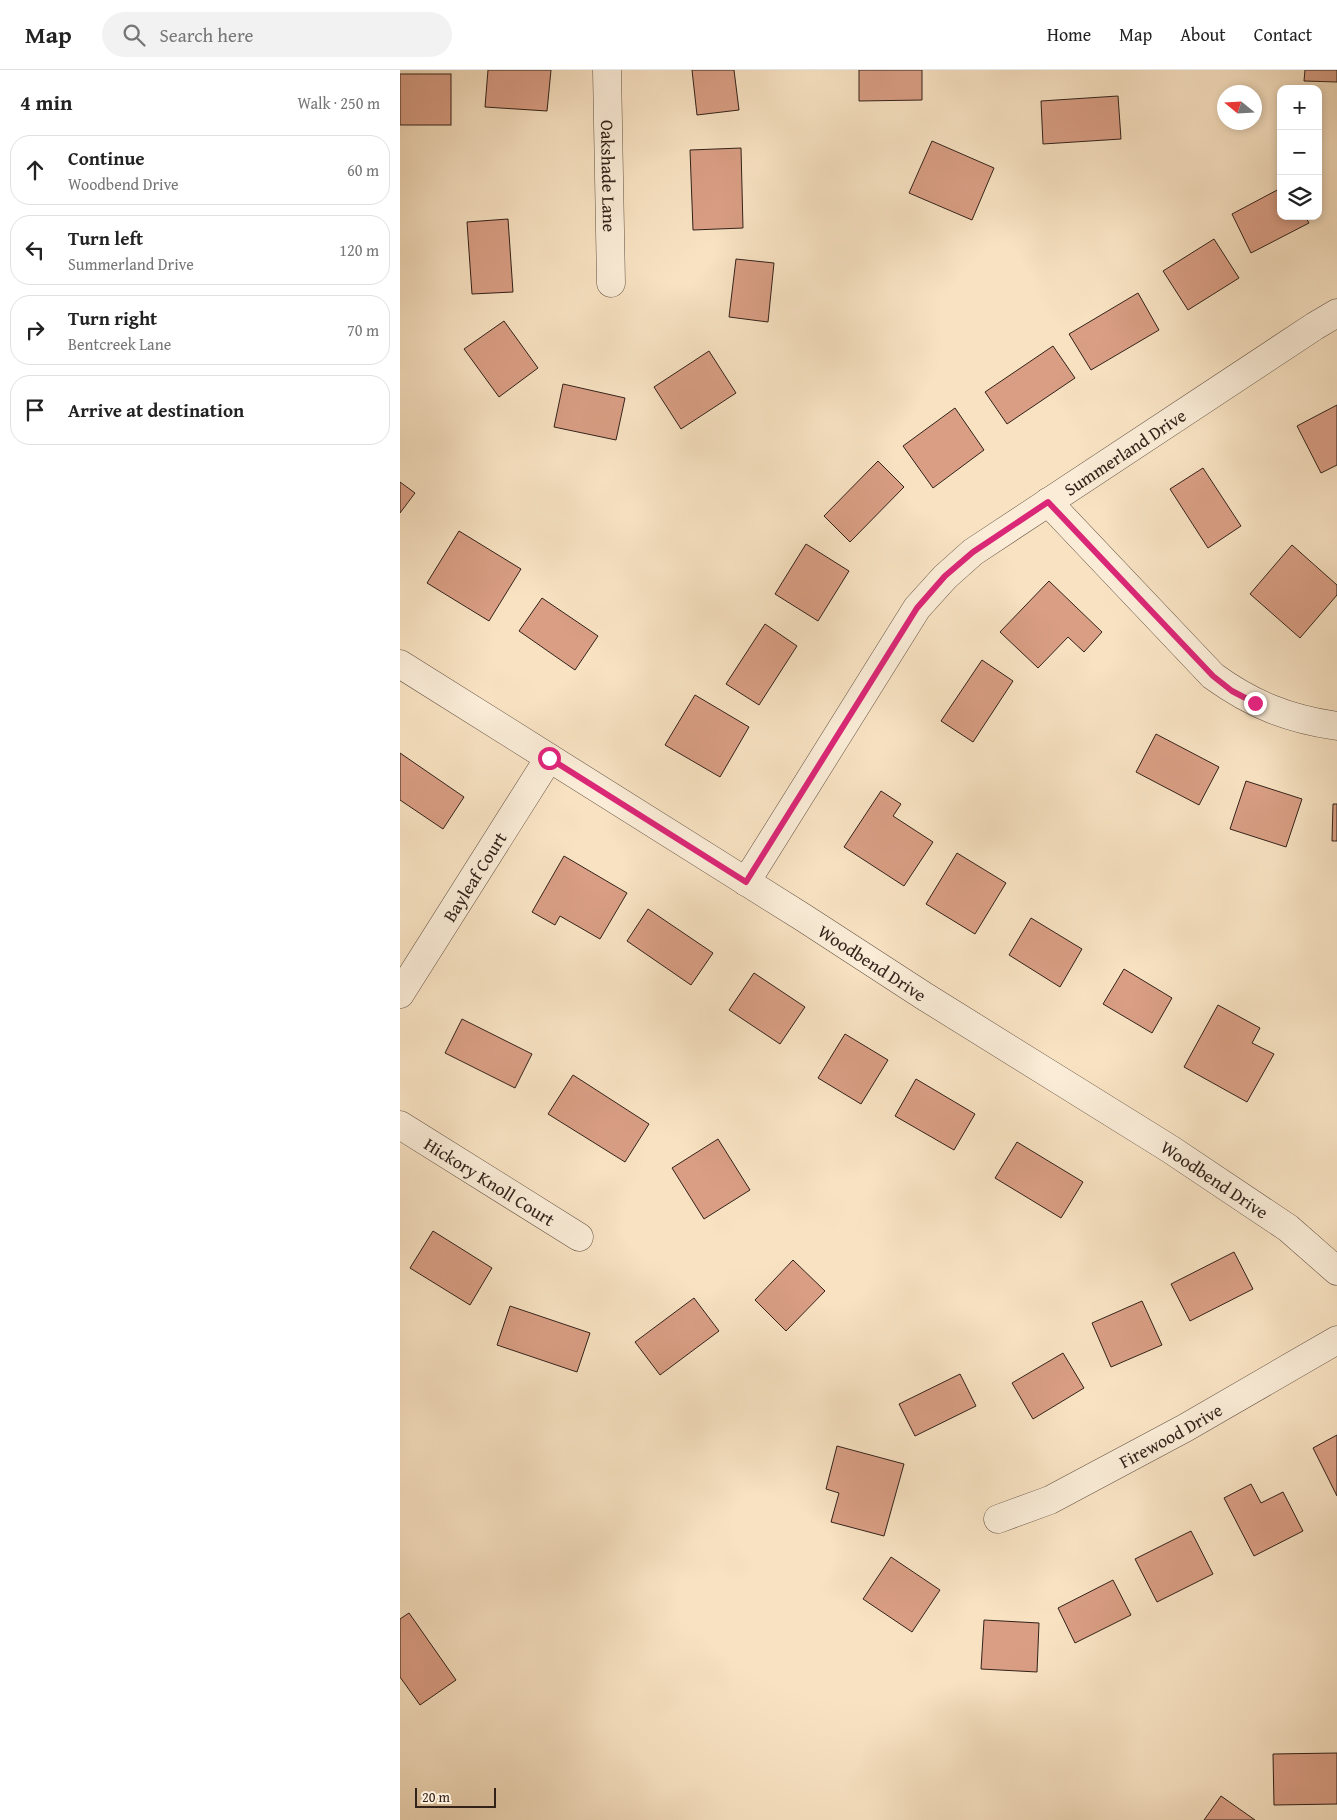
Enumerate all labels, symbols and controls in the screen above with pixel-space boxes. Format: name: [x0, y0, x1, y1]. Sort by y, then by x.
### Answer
search box: [102, 12, 452, 57]
text: Map: [25, 17, 72, 52]
icon: search: [120, 21, 148, 49]
text: Search here: [160, 21, 253, 49]
text: Home: [1047, 21, 1091, 48]
text: Map: [1119, 21, 1152, 48]
text: About: [1180, 21, 1226, 48]
text: Contact: [1254, 21, 1312, 48]
north arrow: [1217, 85, 1262, 130]
map controls: [1277, 85, 1322, 220]
button: +: [1277, 85, 1322, 130]
text: 4 min: [20, 87, 72, 118]
text: Walk · 250 m: [297, 91, 380, 115]
street label: Oakshade Lane: [594, 120, 624, 232]
button: −: [1277, 130, 1322, 175]
text: Continue: [68, 144, 145, 172]
icon: ahead: [21, 156, 49, 184]
text: 60 m: [347, 158, 379, 182]
text: Woodbend Drive: [68, 172, 179, 196]
button: layers: [1277, 175, 1322, 220]
text: Turn left: [68, 224, 143, 252]
icon: left: [21, 236, 49, 264]
text: 120 m: [339, 238, 379, 262]
text: Summerland Drive: [68, 252, 194, 276]
text: Turn right: [68, 304, 157, 332]
icon: right: [21, 316, 49, 344]
text: 70 m: [347, 318, 379, 342]
text: Bentcreek Lane: [68, 332, 171, 356]
icon: arrive: [21, 396, 49, 424]
text: Arrive at destination: [68, 396, 244, 424]
street label: Summerland Drive: [1058, 402, 1191, 502]
route end: [1244, 692, 1267, 715]
route start: [538, 747, 561, 770]
street label: Bayleaf Court: [436, 826, 513, 927]
street label: Woodbend Drive: [813, 917, 932, 1008]
street label: Hickory Knoll Court: [419, 1130, 561, 1233]
street label: Woodbend Drive: [1156, 1133, 1274, 1225]
street label: Firewood Drive: [1114, 1396, 1227, 1475]
scale bar: [415, 1785, 496, 1808]
text: 20 m: [422, 1787, 450, 1807]

